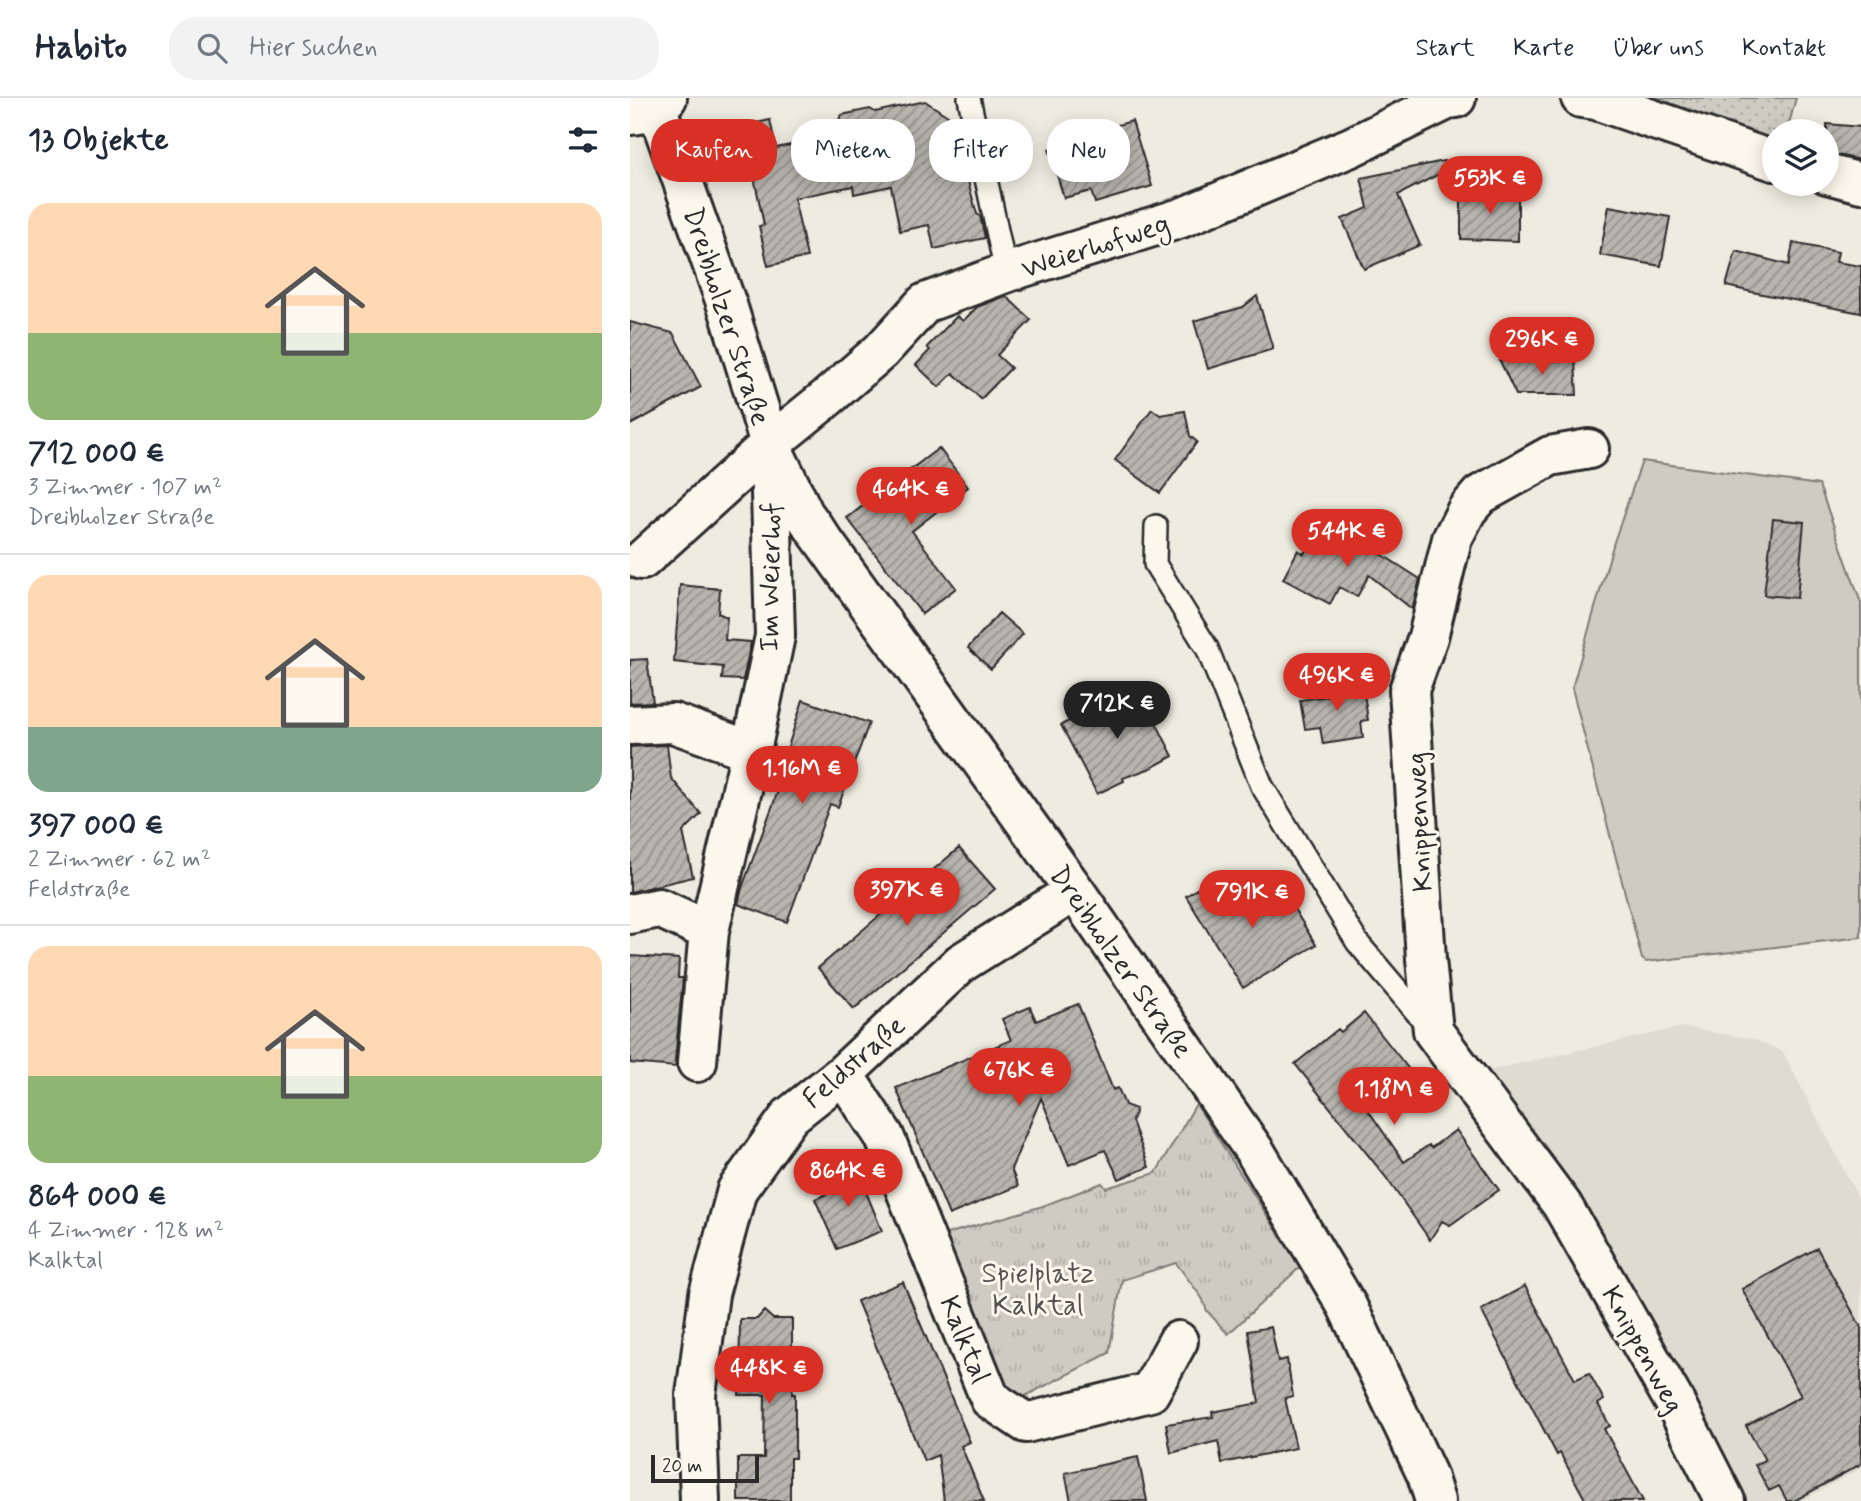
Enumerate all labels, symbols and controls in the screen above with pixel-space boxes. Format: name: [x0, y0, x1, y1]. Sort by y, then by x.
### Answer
search box: [169, 17, 659, 80]
text: Habito: [35, 26, 127, 70]
icon: search: [193, 29, 231, 67]
text: Hier suchen: [249, 31, 378, 65]
text: Start: [1415, 33, 1475, 64]
text: Karte: [1513, 33, 1574, 64]
text: Über uns: [1612, 33, 1704, 64]
text: Kontakt: [1742, 33, 1826, 64]
chip: Kaufen: [651, 119, 777, 182]
chip: Mieten: [791, 119, 915, 182]
chip: Filter: [929, 119, 1033, 182]
chip: Neu: [1047, 119, 1130, 182]
map controls: [1762, 119, 1839, 196]
button: layers: [1762, 119, 1839, 196]
text: 13 Objekte: [28, 121, 169, 160]
icon: filters: [564, 121, 602, 159]
pin: 553K €: [1433, 156, 1547, 216]
text: 553K €: [1454, 164, 1526, 194]
street label: Dreibholzer Straße: [673, 203, 778, 430]
street label: Weierhofweg: [1017, 206, 1175, 291]
icon: home: [252, 248, 378, 374]
pin: 296K €: [1485, 317, 1599, 377]
text: 296K €: [1505, 325, 1579, 355]
text: 712 000 €: [28, 434, 165, 473]
pin: 464K €: [854, 468, 968, 527]
text: 3 Zimmer · 107 m²: [28, 473, 222, 503]
text: 464K €: [872, 475, 950, 505]
street label: Im Weierhof: [752, 502, 791, 652]
text: Dreibholzer Straße: [28, 503, 215, 533]
pin: 544K €: [1290, 510, 1404, 569]
text: 544K €: [1308, 517, 1386, 547]
icon: home: [252, 620, 378, 746]
pin: 496K €: [1280, 654, 1394, 713]
text: 496K €: [1299, 661, 1375, 691]
pin: 712K €: [1060, 682, 1174, 741]
text: 712K €: [1079, 689, 1155, 719]
pin: 1.16M €: [737, 746, 867, 806]
street label: Knippenweg: [1398, 751, 1443, 893]
text: 1.16M €: [762, 754, 842, 784]
text: 397 000 €: [28, 806, 164, 845]
text: 2 Zimmer · 62 m²: [28, 845, 211, 875]
street label: Dreibholzer Straße: [1040, 859, 1200, 1066]
pin: 397K €: [850, 868, 964, 928]
pin: 791K €: [1195, 870, 1309, 930]
text: Feldstraße: [28, 875, 130, 905]
text: 397K €: [870, 876, 944, 906]
text: 791K €: [1215, 878, 1289, 908]
icon: home: [252, 991, 378, 1117]
street label: Feldstraße: [796, 1008, 914, 1118]
pin: 676K €: [962, 1048, 1076, 1108]
text: 676K €: [983, 1056, 1055, 1086]
pin: 1.18M €: [1329, 1068, 1459, 1127]
text: 1.18M €: [1354, 1075, 1434, 1105]
pin: 864K €: [791, 1150, 905, 1209]
text: 864K €: [810, 1157, 886, 1187]
text: 864 000 €: [28, 1177, 167, 1216]
text: 4 Zimmer · 128 m²: [28, 1216, 224, 1246]
text: Kalktal: [28, 1246, 103, 1276]
park label: Spielplatz Kalktal: [982, 1256, 1094, 1325]
street label: Knippenweg: [1592, 1280, 1692, 1420]
street label: Kalktal: [929, 1291, 998, 1389]
pin: 448K €: [712, 1346, 826, 1406]
text: 448K €: [730, 1354, 808, 1384]
scale bar: [651, 1452, 760, 1484]
text: 20 m: [662, 1454, 702, 1479]

